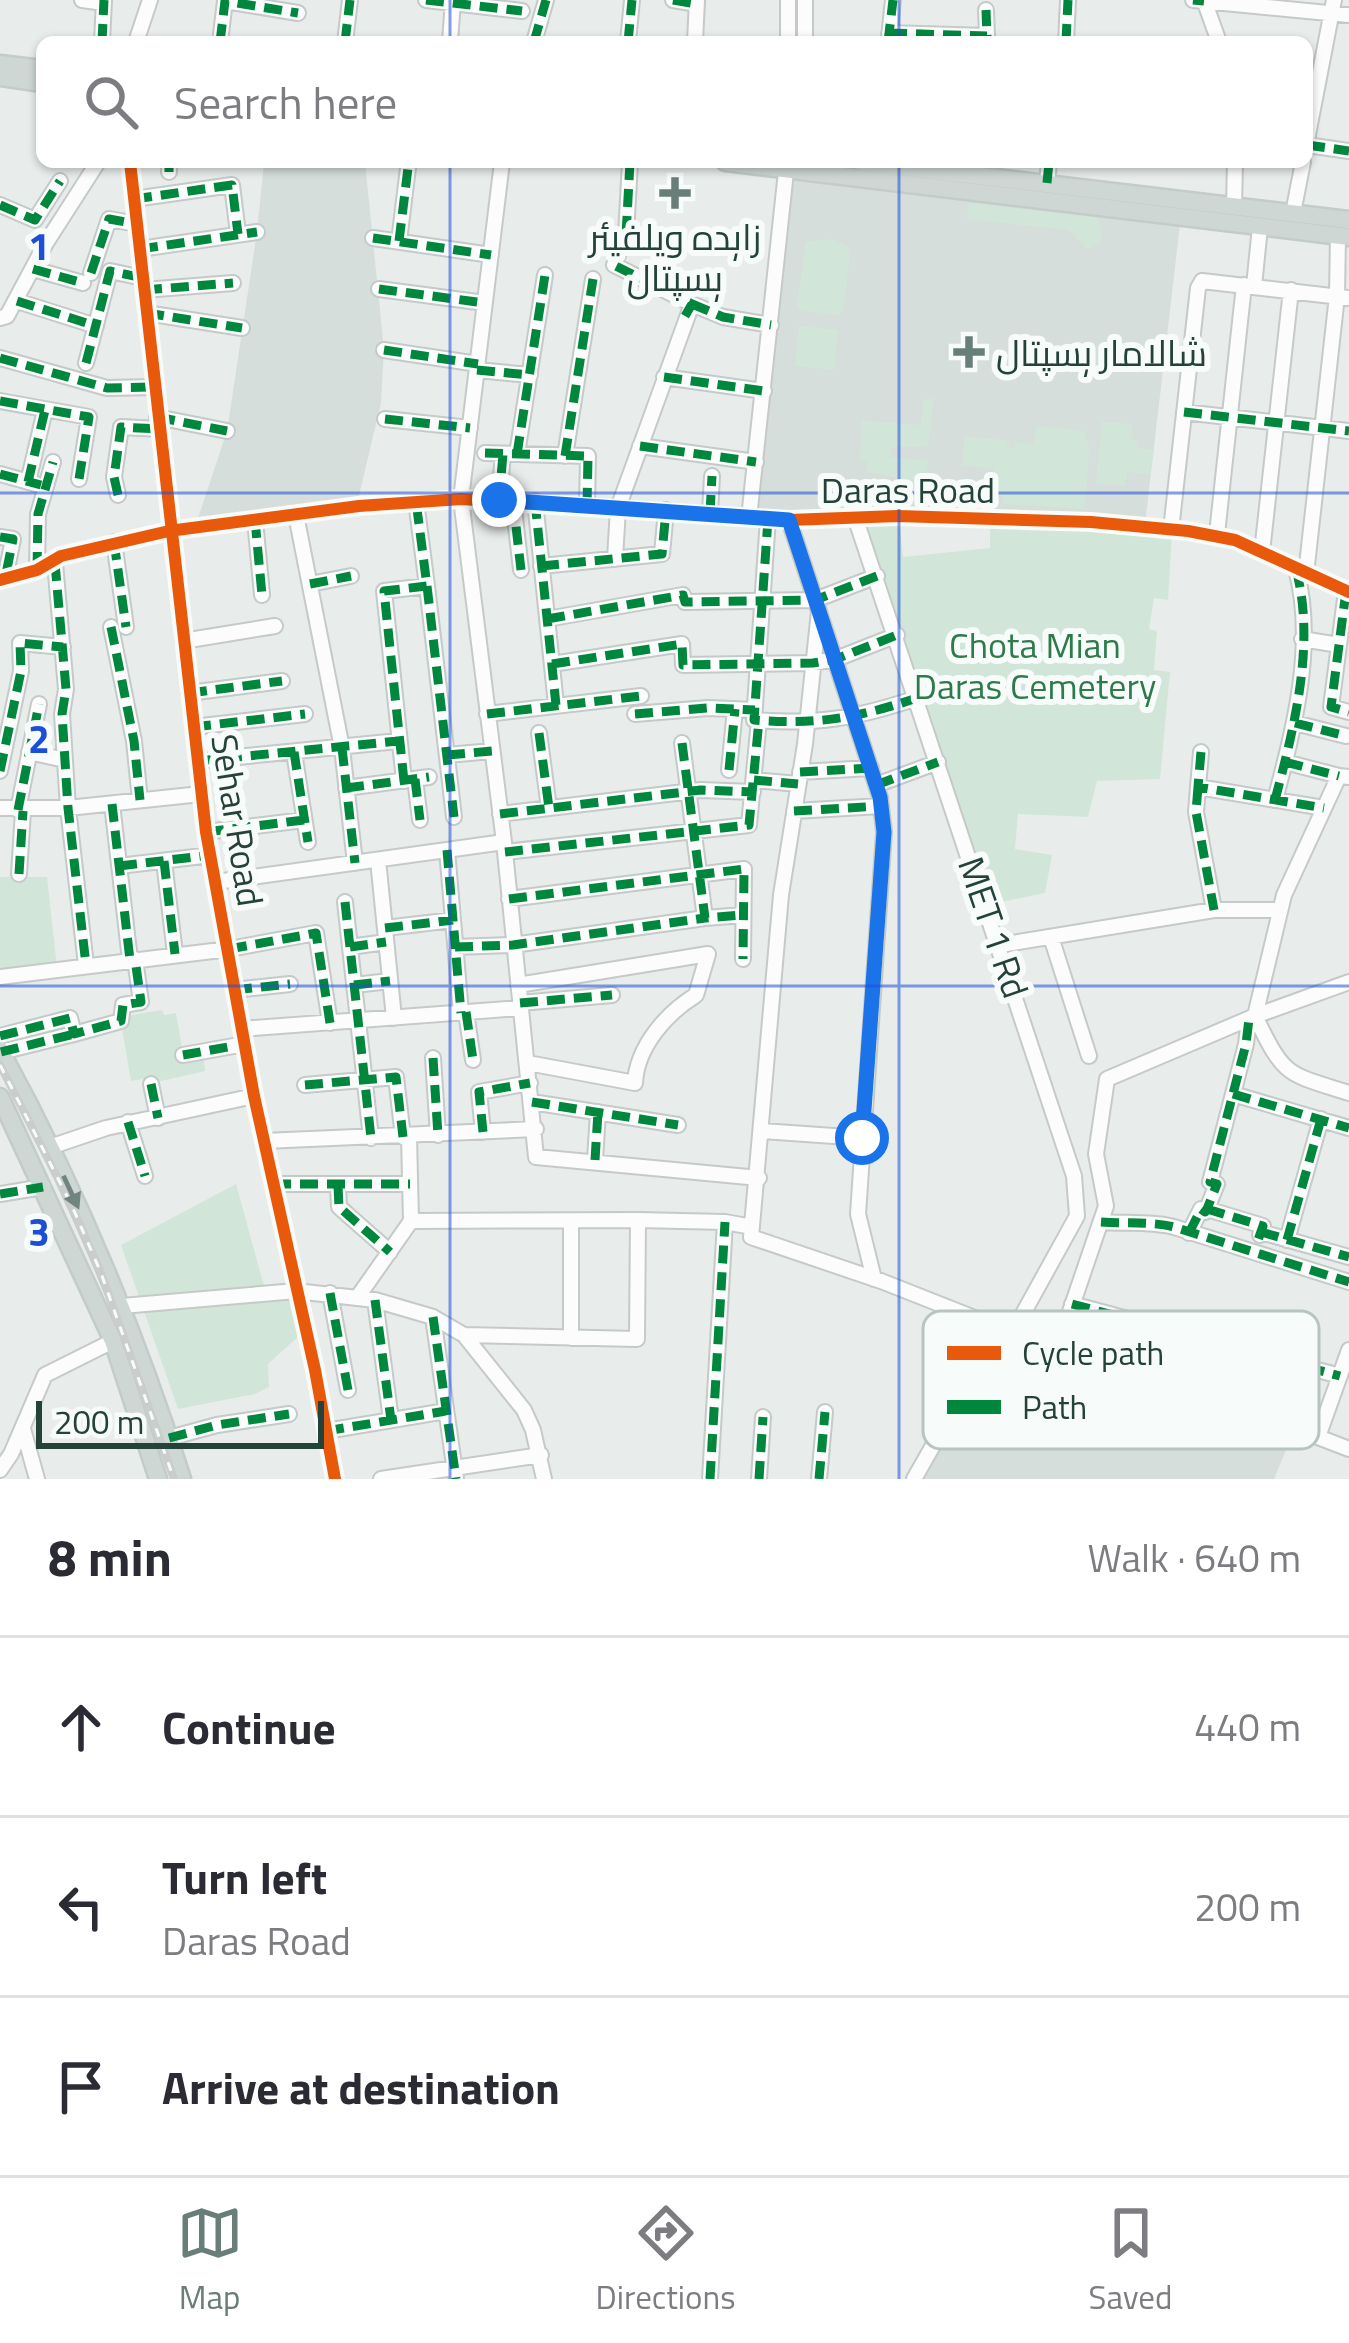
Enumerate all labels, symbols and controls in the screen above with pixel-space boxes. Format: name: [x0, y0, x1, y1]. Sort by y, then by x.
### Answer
search box: [36, 36, 1313, 168]
text: Search here: [174, 68, 397, 136]
icon: search: [78, 69, 144, 135]
marker: زاہدہ ویلفیئر ہسپتال: [659, 177, 691, 209]
place label: زاہدہ ویلفیئر ہسپتال: [587, 209, 761, 305]
text: 1: [28, 216, 50, 275]
place label: شالامار ہسپتال: [996, 325, 1207, 380]
marker: شالامار ہسپتال: [953, 336, 985, 368]
street label: Daras Road: [821, 462, 995, 517]
route end: [472, 473, 526, 527]
park label: Chota Mian Daras Cemetery: [914, 617, 1156, 713]
text: 2: [28, 709, 50, 768]
street label: Sehar Road: [197, 730, 279, 910]
street label: MET 1 Rd: [944, 849, 1044, 1005]
route start: [835, 1111, 889, 1165]
one-way arrow: [61, 1175, 81, 1210]
text: 3: [28, 1202, 50, 1261]
legend: [923, 1311, 1319, 1449]
text: Cycle path: [1022, 1328, 1164, 1378]
text: Path: [1022, 1382, 1087, 1432]
scale bar: [36, 1395, 324, 1448]
text: 200 m: [54, 1397, 144, 1447]
text: 8 min: [48, 1518, 172, 1596]
text: Walk · 640 m: [1087, 1528, 1301, 1587]
text: Continue: [162, 1693, 336, 1761]
icon: ahead: [48, 1694, 114, 1760]
text: 440 m: [1194, 1697, 1301, 1756]
text: Turn left: [162, 1843, 327, 1911]
icon: left: [48, 1874, 114, 1940]
text: 200 m: [1194, 1877, 1301, 1936]
text: Daras Road: [162, 1911, 351, 1970]
text: Arrive at destination: [162, 2053, 560, 2121]
icon: arrive: [48, 2054, 114, 2120]
tab: Map: [177, 2200, 243, 2322]
tab: Directions: [596, 2200, 736, 2322]
tab: Saved: [1089, 2200, 1172, 2322]

